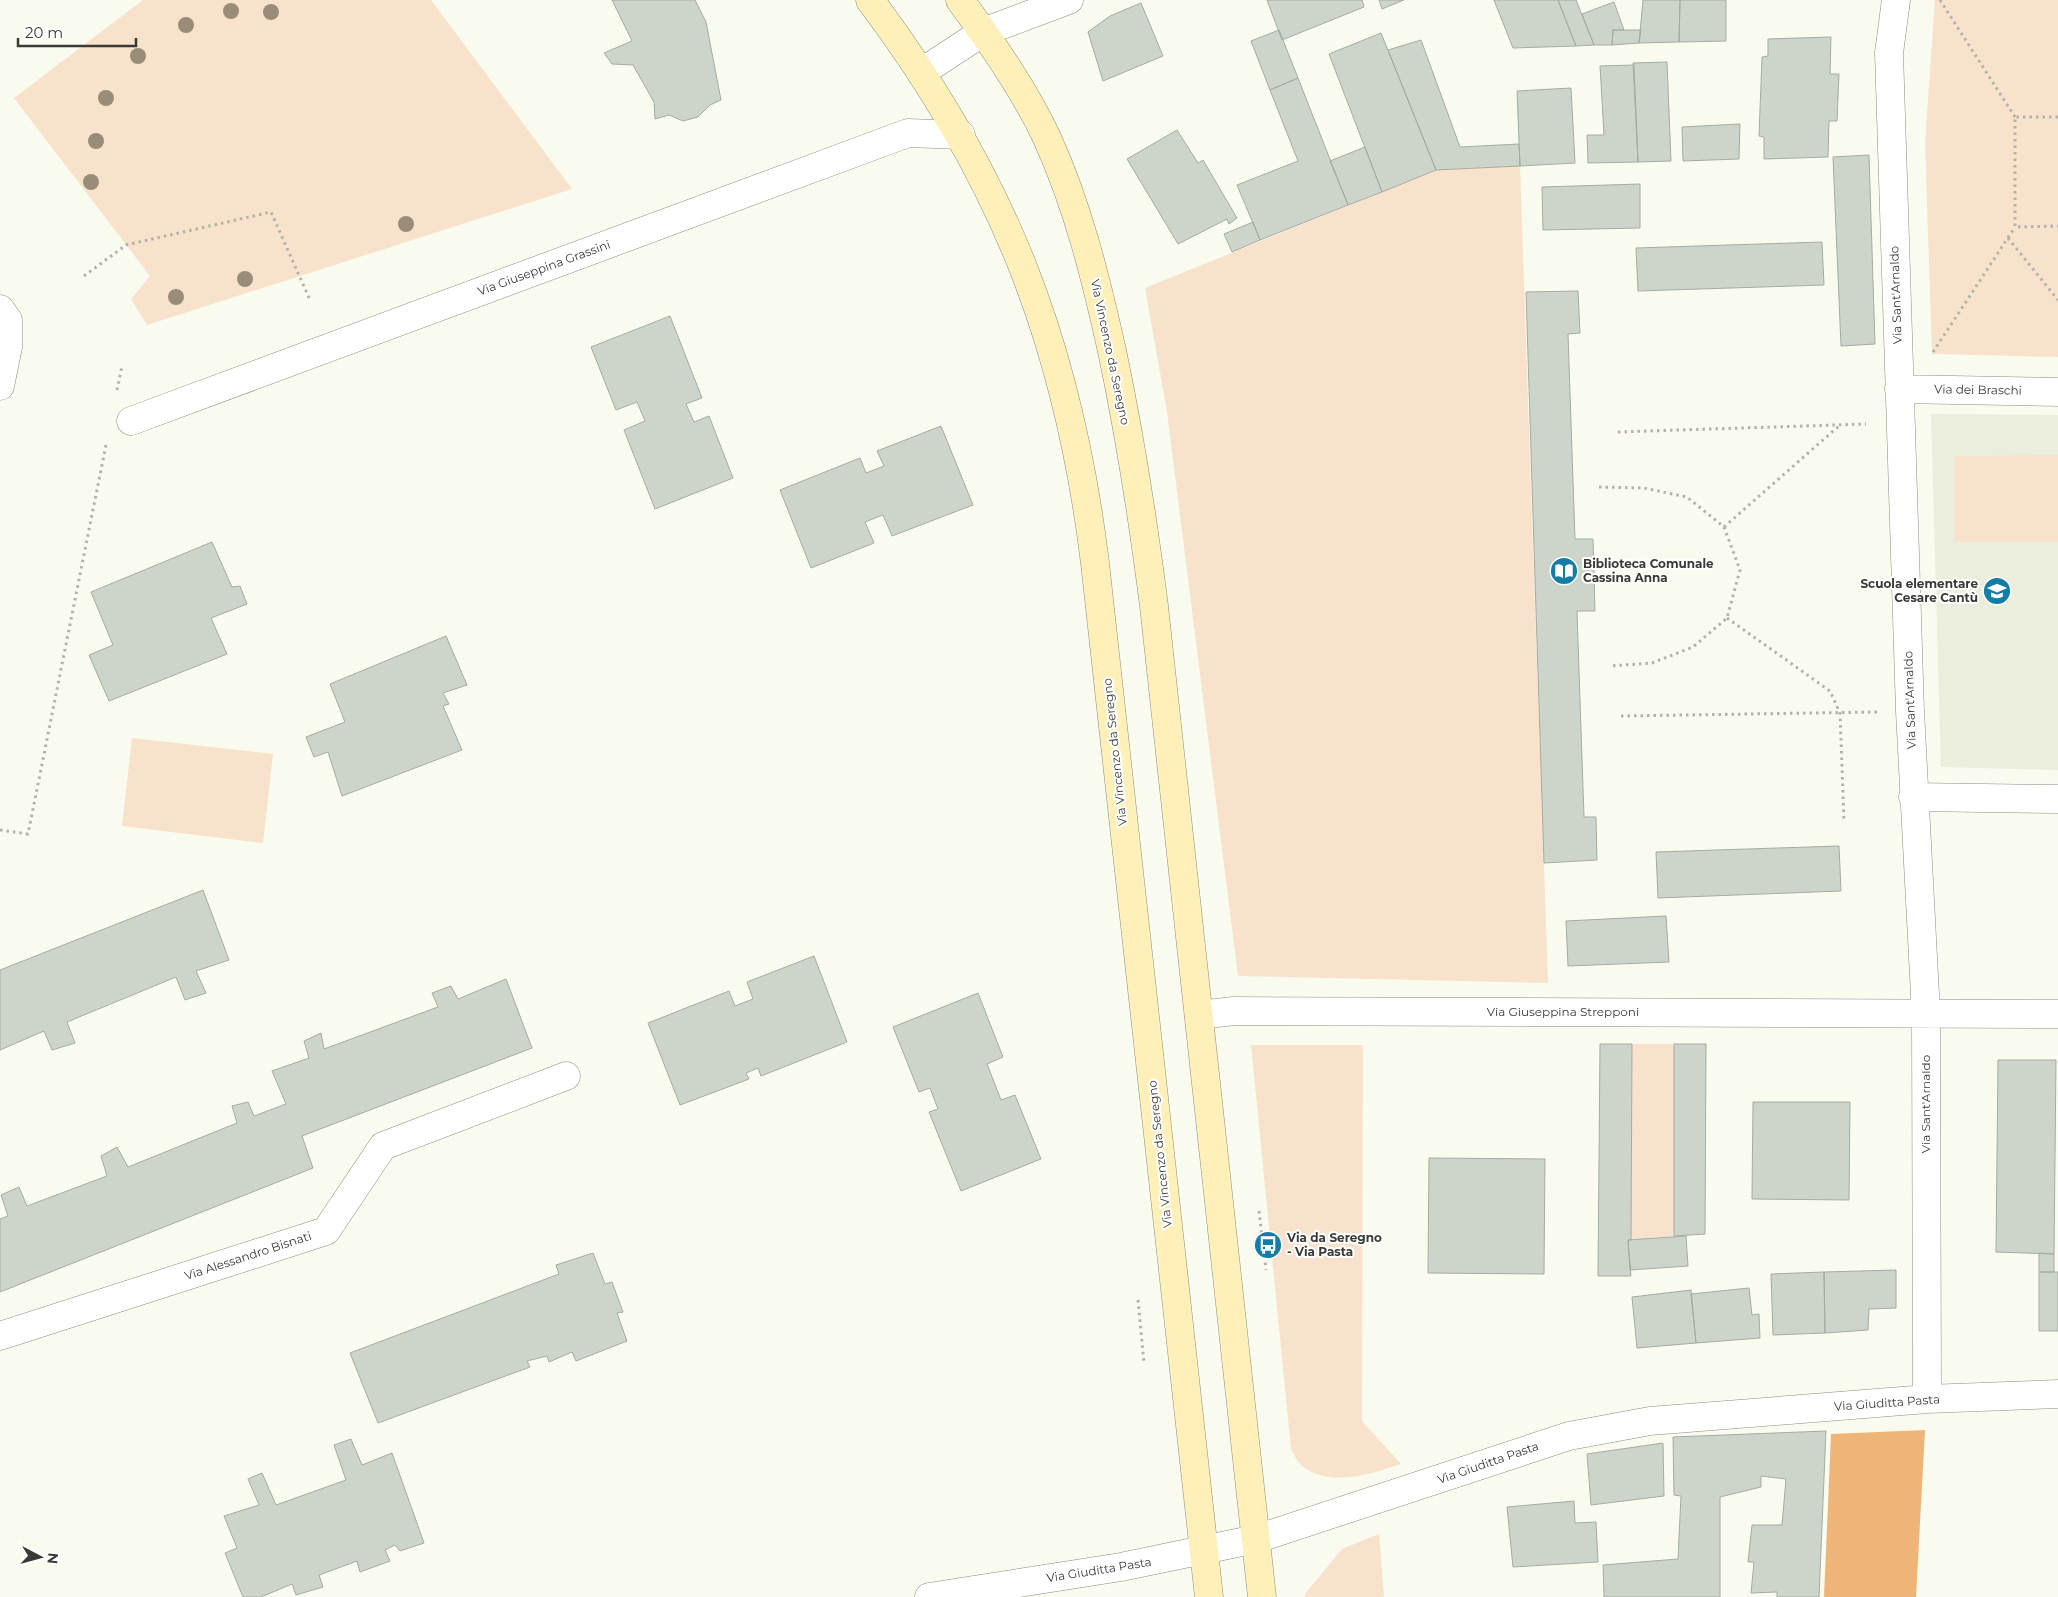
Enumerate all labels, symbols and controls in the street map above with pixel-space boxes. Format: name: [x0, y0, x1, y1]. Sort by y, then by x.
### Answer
scale bar: [18, 15, 135, 47]
text: 20 m: [25, 23, 63, 42]
street label: Via Giuseppina Grassini: [475, 237, 612, 299]
street label: Via Sant'Arnaldo: [1886, 246, 1905, 344]
street label: Via Vincenzo da Seregno: [1088, 278, 1133, 426]
street label: Via dei Braschi: [1934, 381, 2022, 398]
library icon: Biblioteca Comunale Cassina Anna: [1549, 556, 1579, 586]
place label: Biblioteca Comunale Cassina Anna: [1583, 556, 1714, 585]
place label: Scuola elementare Cesare Cantù: [1860, 576, 1978, 605]
school or university icon: Scuola elementare Cesare Cantù: [1982, 576, 2012, 606]
street label: Via Sant'Arnaldo: [1900, 651, 1919, 749]
street label: Via Vincenzo da Seregno: [1099, 677, 1130, 827]
street label: Via Giuseppina Strepponi: [1487, 1004, 1639, 1019]
street label: Via Sant'Arnaldo: [1918, 1055, 1933, 1153]
street label: Via Vincenzo da Seregno: [1144, 1079, 1175, 1229]
street label: Via Alessandro Bisnati: [183, 1228, 313, 1283]
bus stop icon: Via da Seregno - Via Pasta: [1253, 1230, 1283, 1260]
place label: Via da Seregno - Via Pasta: [1286, 1230, 1382, 1259]
street label: Via Giuditta Pasta: [1834, 1391, 1940, 1414]
street label: Via Giuditta Pasta: [1435, 1438, 1540, 1487]
north arrow: [15, 1532, 65, 1582]
text: N: [43, 1552, 62, 1565]
street label: Via Giuditta Pasta: [1045, 1554, 1152, 1585]

